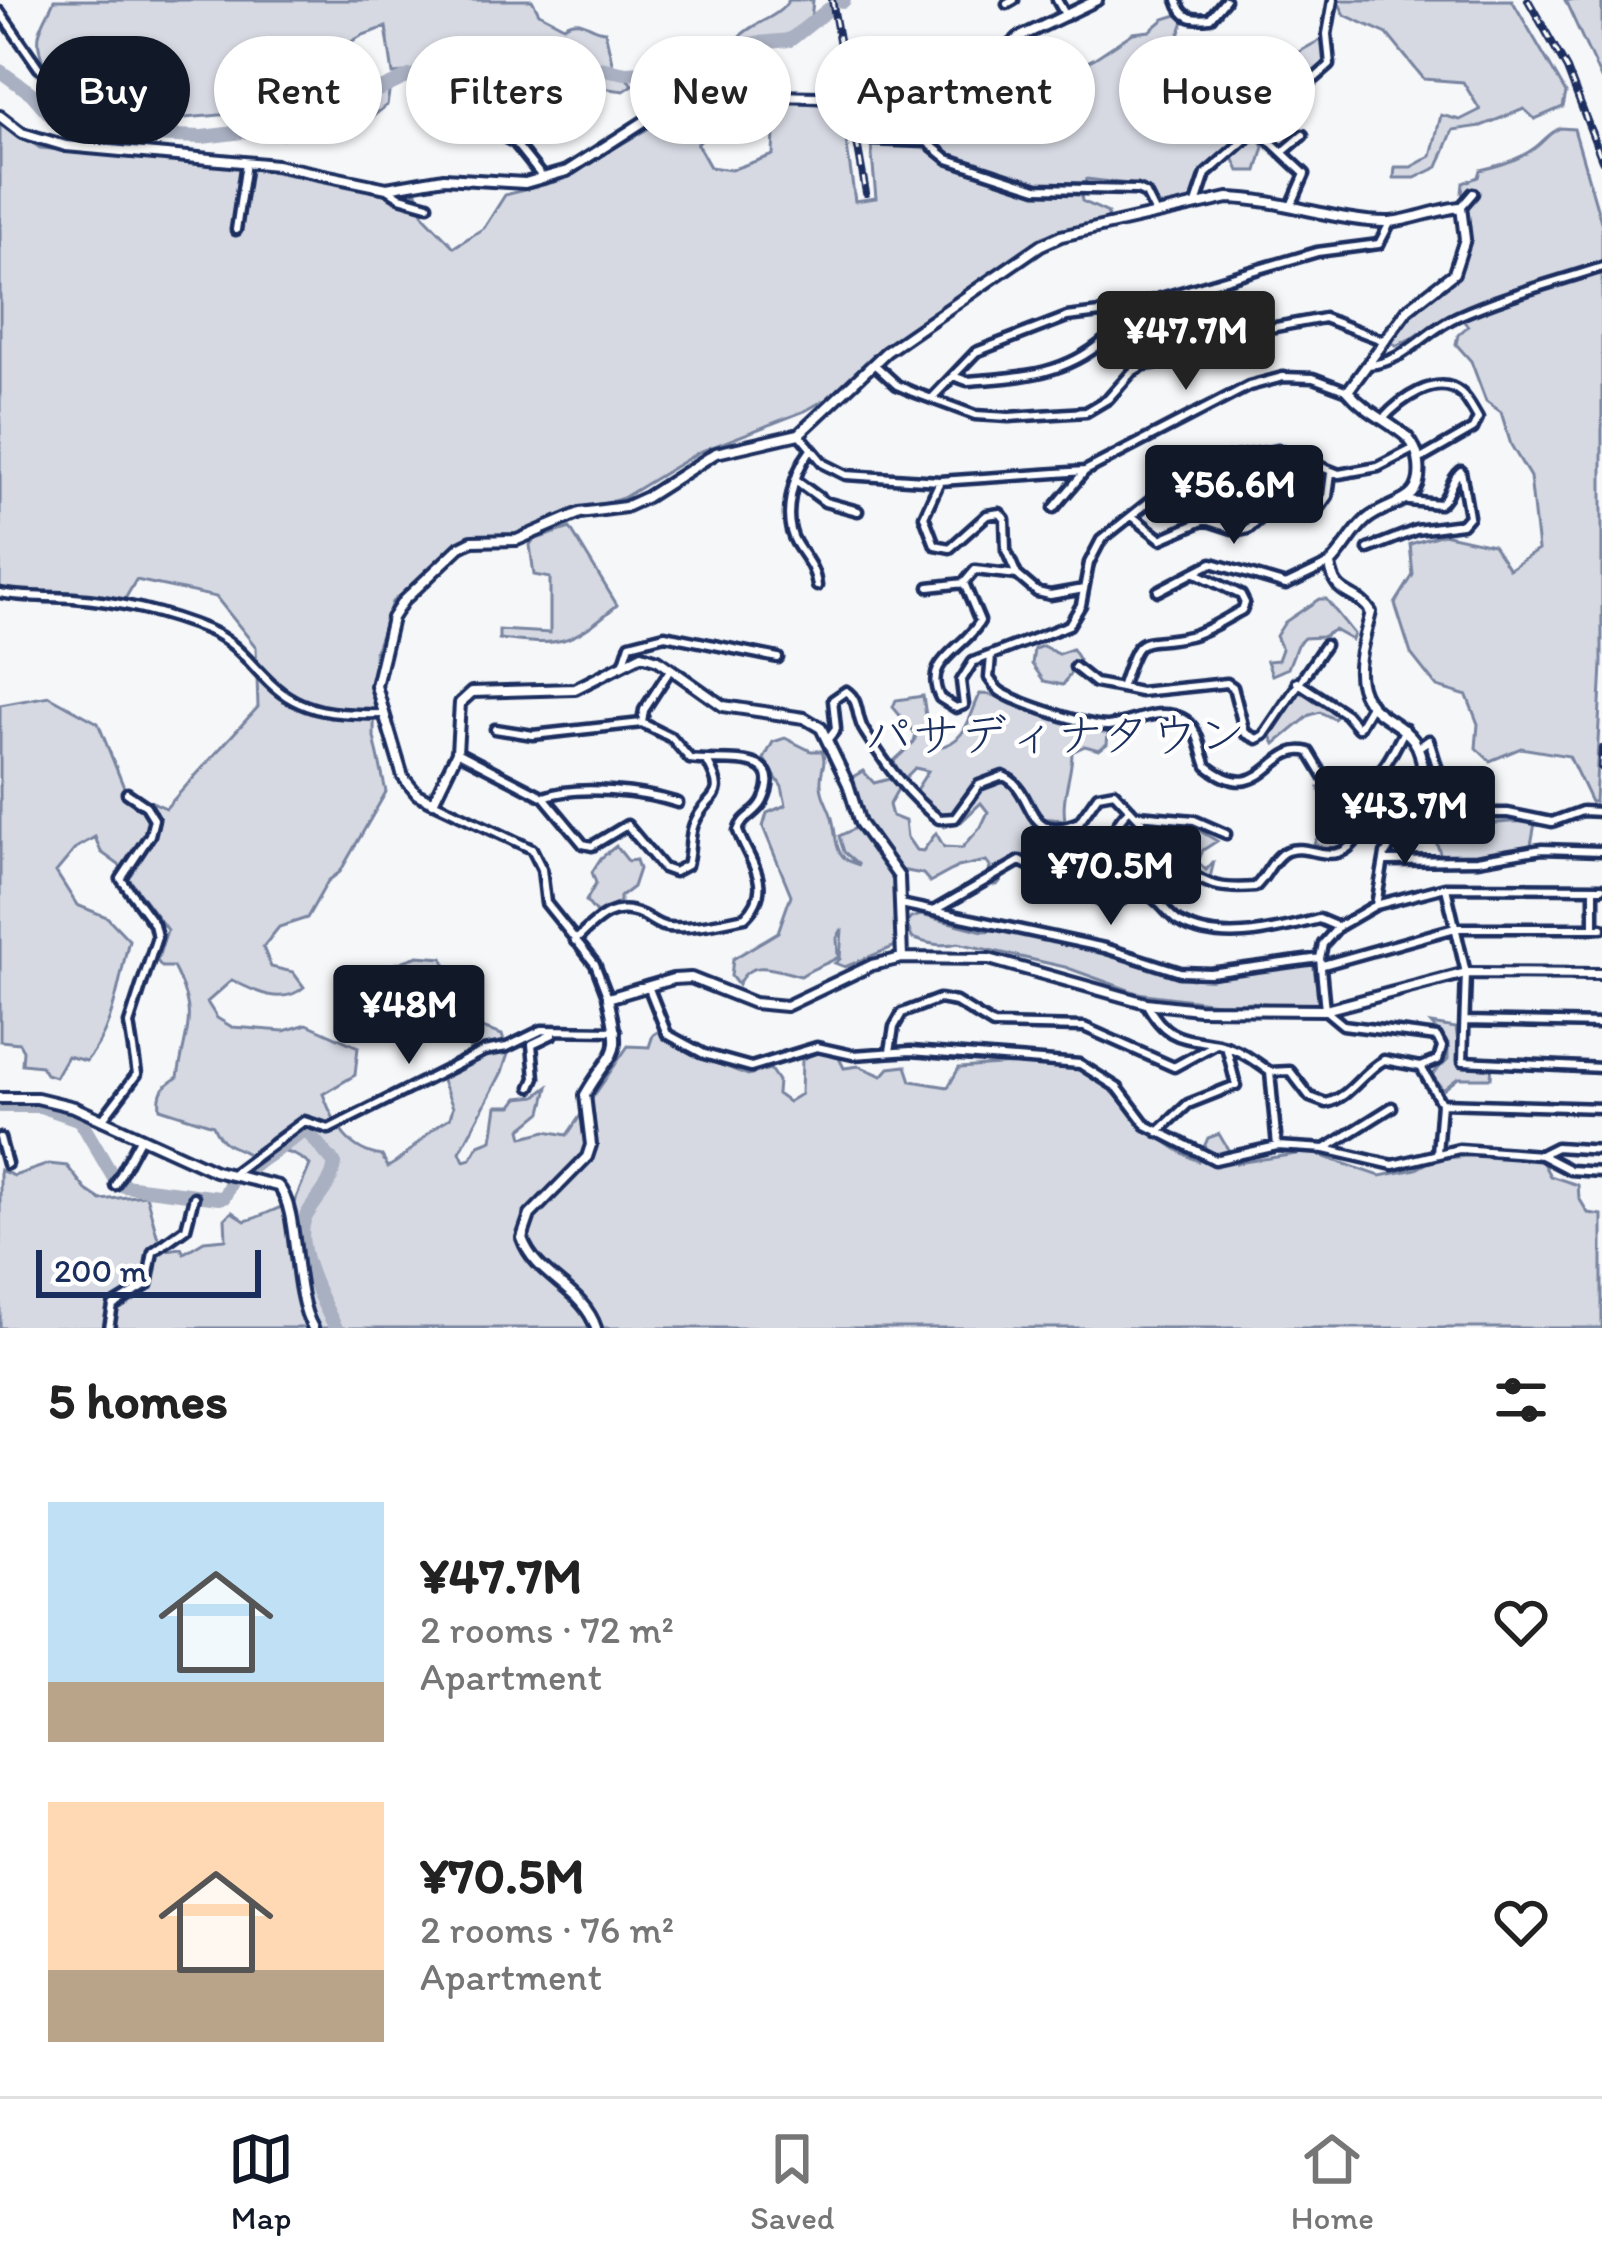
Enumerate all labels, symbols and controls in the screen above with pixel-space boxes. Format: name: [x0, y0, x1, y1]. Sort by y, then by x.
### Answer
chip: Buy: [36, 36, 190, 144]
chip: Rent: [214, 36, 382, 144]
chip: Filters: [406, 36, 606, 144]
chip: New: [630, 36, 791, 144]
chip: Apartment: [815, 36, 1095, 144]
chip: House: [1119, 36, 1315, 144]
pin: ¥47.7M: [1088, 291, 1284, 393]
text: ¥47.7M: [1124, 306, 1248, 353]
pin: ¥56.6M: [1136, 445, 1332, 547]
text: ¥56.6M: [1172, 460, 1296, 507]
district label: パサディナタウン: [864, 705, 1246, 763]
pin: ¥43.7M: [1307, 766, 1503, 868]
text: ¥43.7M: [1342, 781, 1468, 828]
pin: ¥70.5M: [1013, 826, 1209, 928]
text: ¥70.5M: [1048, 841, 1174, 888]
pin: ¥48M: [338, 965, 480, 1067]
text: ¥48M: [360, 980, 458, 1027]
scale bar: [36, 1244, 261, 1297]
text: 200 m: [54, 1251, 147, 1290]
icon: filters: [1488, 1367, 1554, 1433]
text: 5 homes: [48, 1370, 228, 1431]
text: ¥47.7M: [420, 1545, 582, 1606]
icon: home: [144, 1550, 288, 1694]
icon: heart: [1488, 1589, 1554, 1655]
text: 2 rooms · 72 m²: [420, 1606, 674, 1653]
text: Apartment: [420, 1653, 602, 1700]
text: ¥70.5M: [420, 1845, 585, 1906]
icon: home: [144, 1850, 288, 1994]
icon: heart: [1488, 1889, 1554, 1955]
text: 2 rooms · 76 m²: [420, 1906, 674, 1953]
text: Apartment: [420, 1953, 602, 2000]
tab: Map: [228, 2126, 294, 2237]
tab: Saved: [750, 2126, 834, 2237]
tab: Home: [1291, 2126, 1374, 2237]

